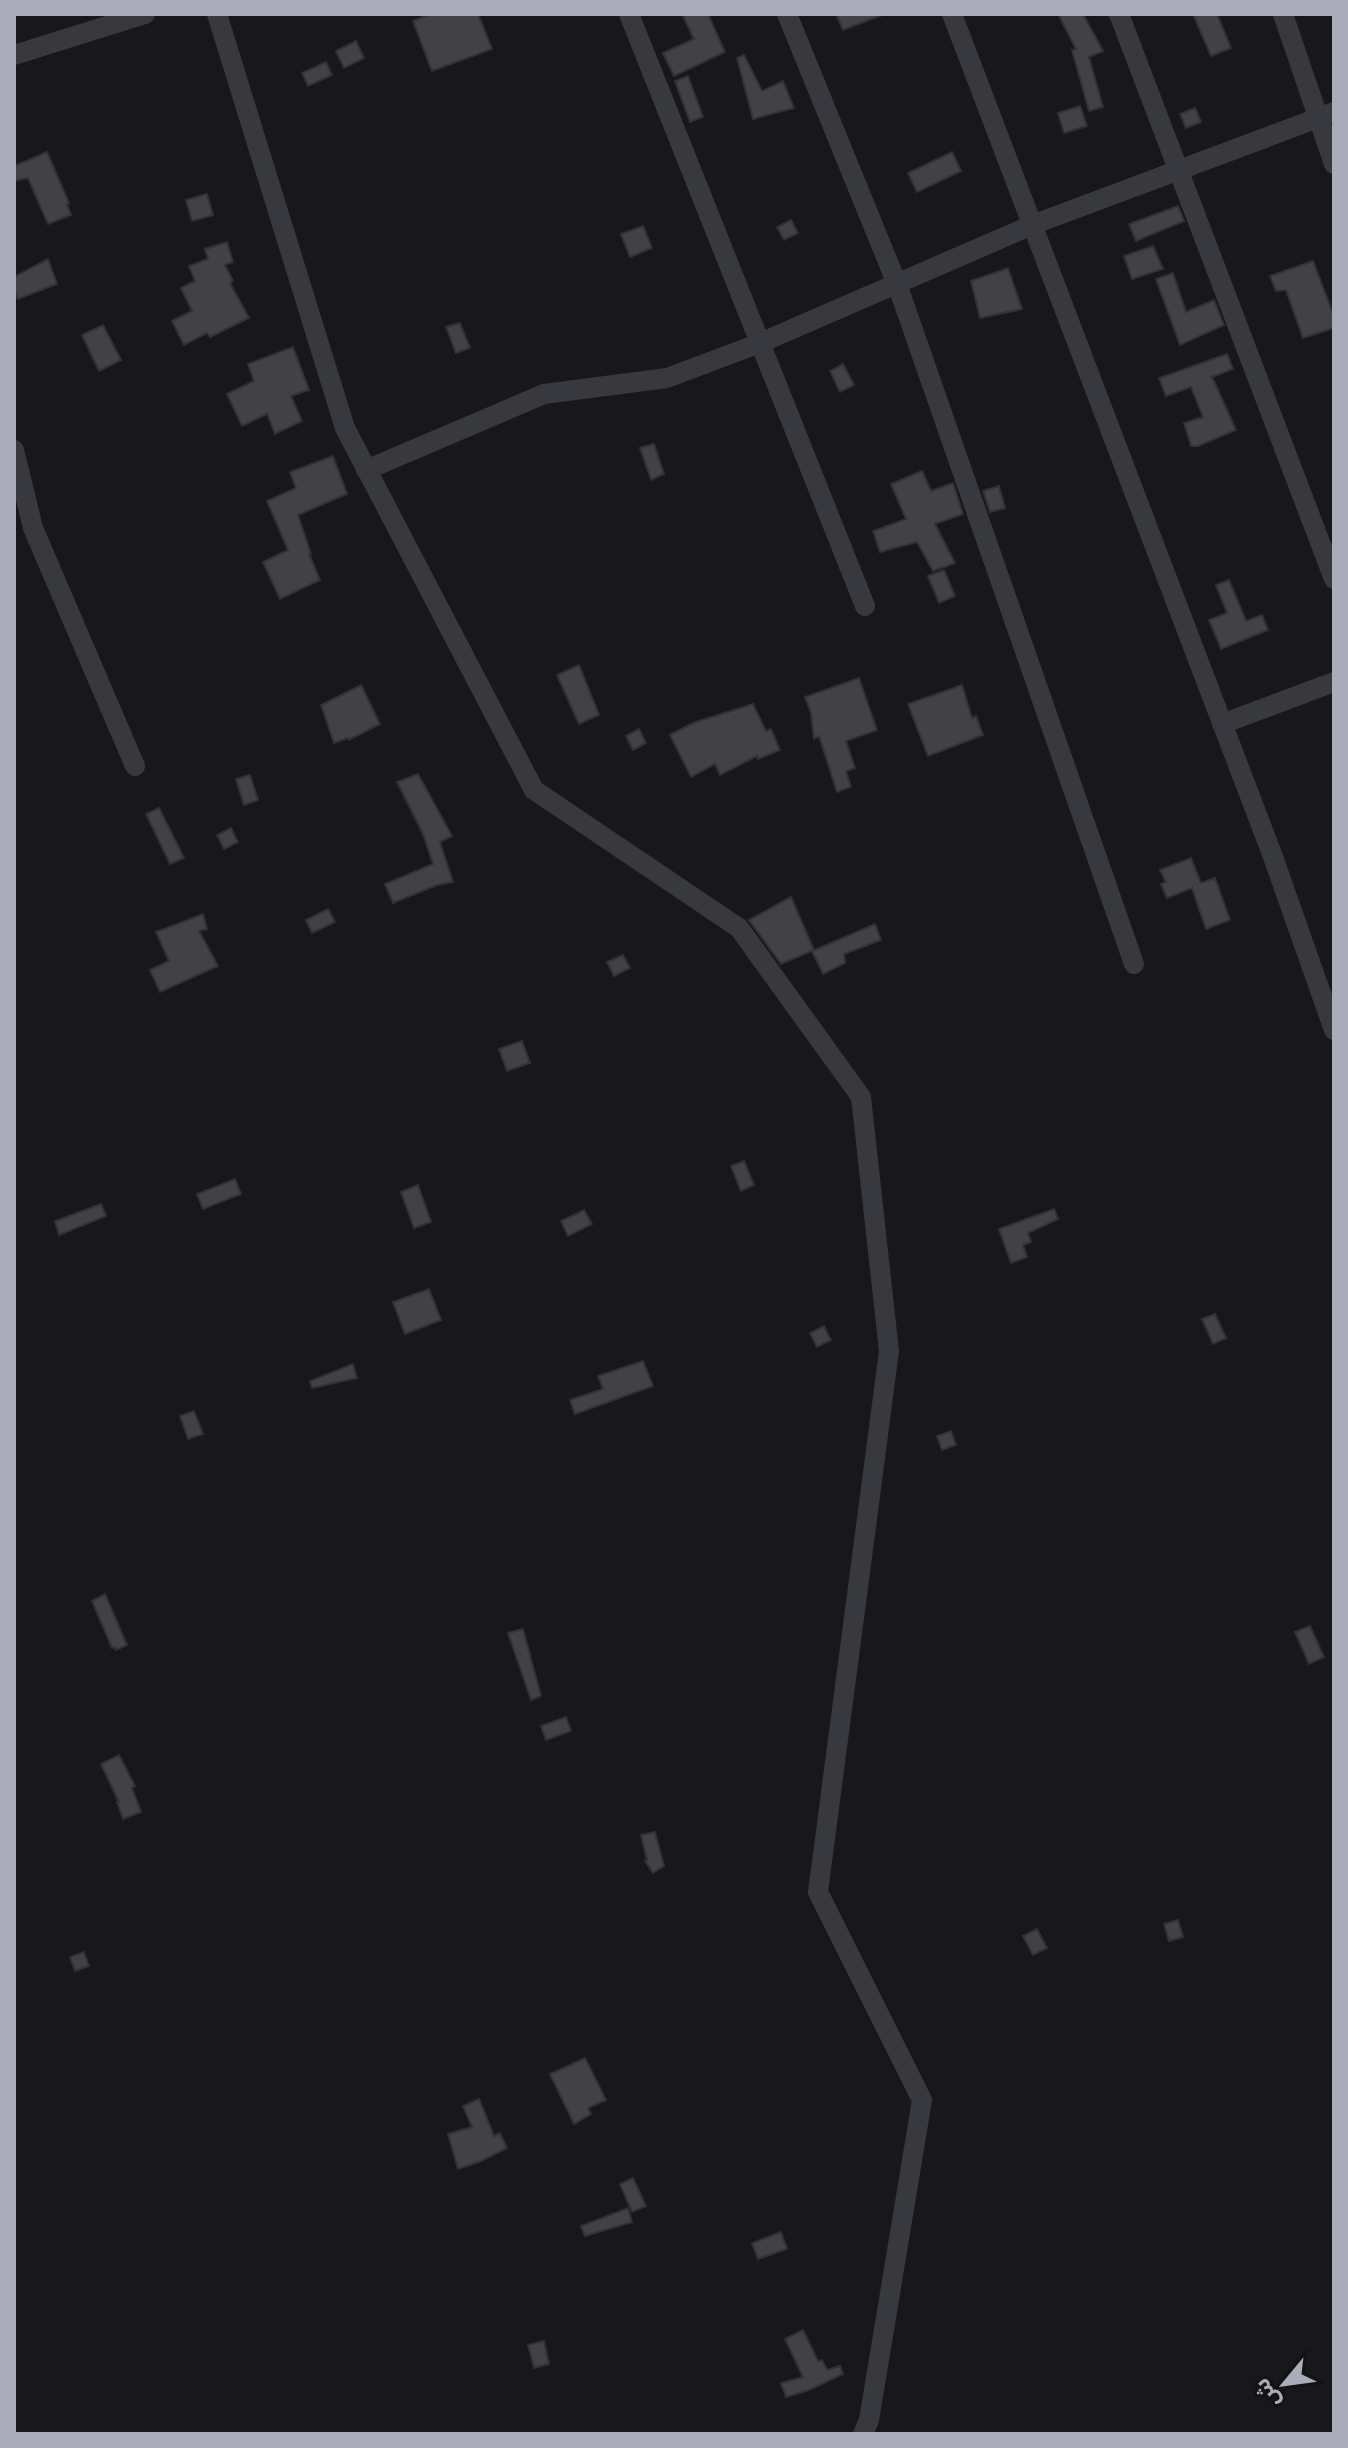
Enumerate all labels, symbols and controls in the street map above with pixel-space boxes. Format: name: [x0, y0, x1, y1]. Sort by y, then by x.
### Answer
north arrow: [1244, 2344, 1324, 2424]
text: ش: [1246, 2374, 1286, 2414]

